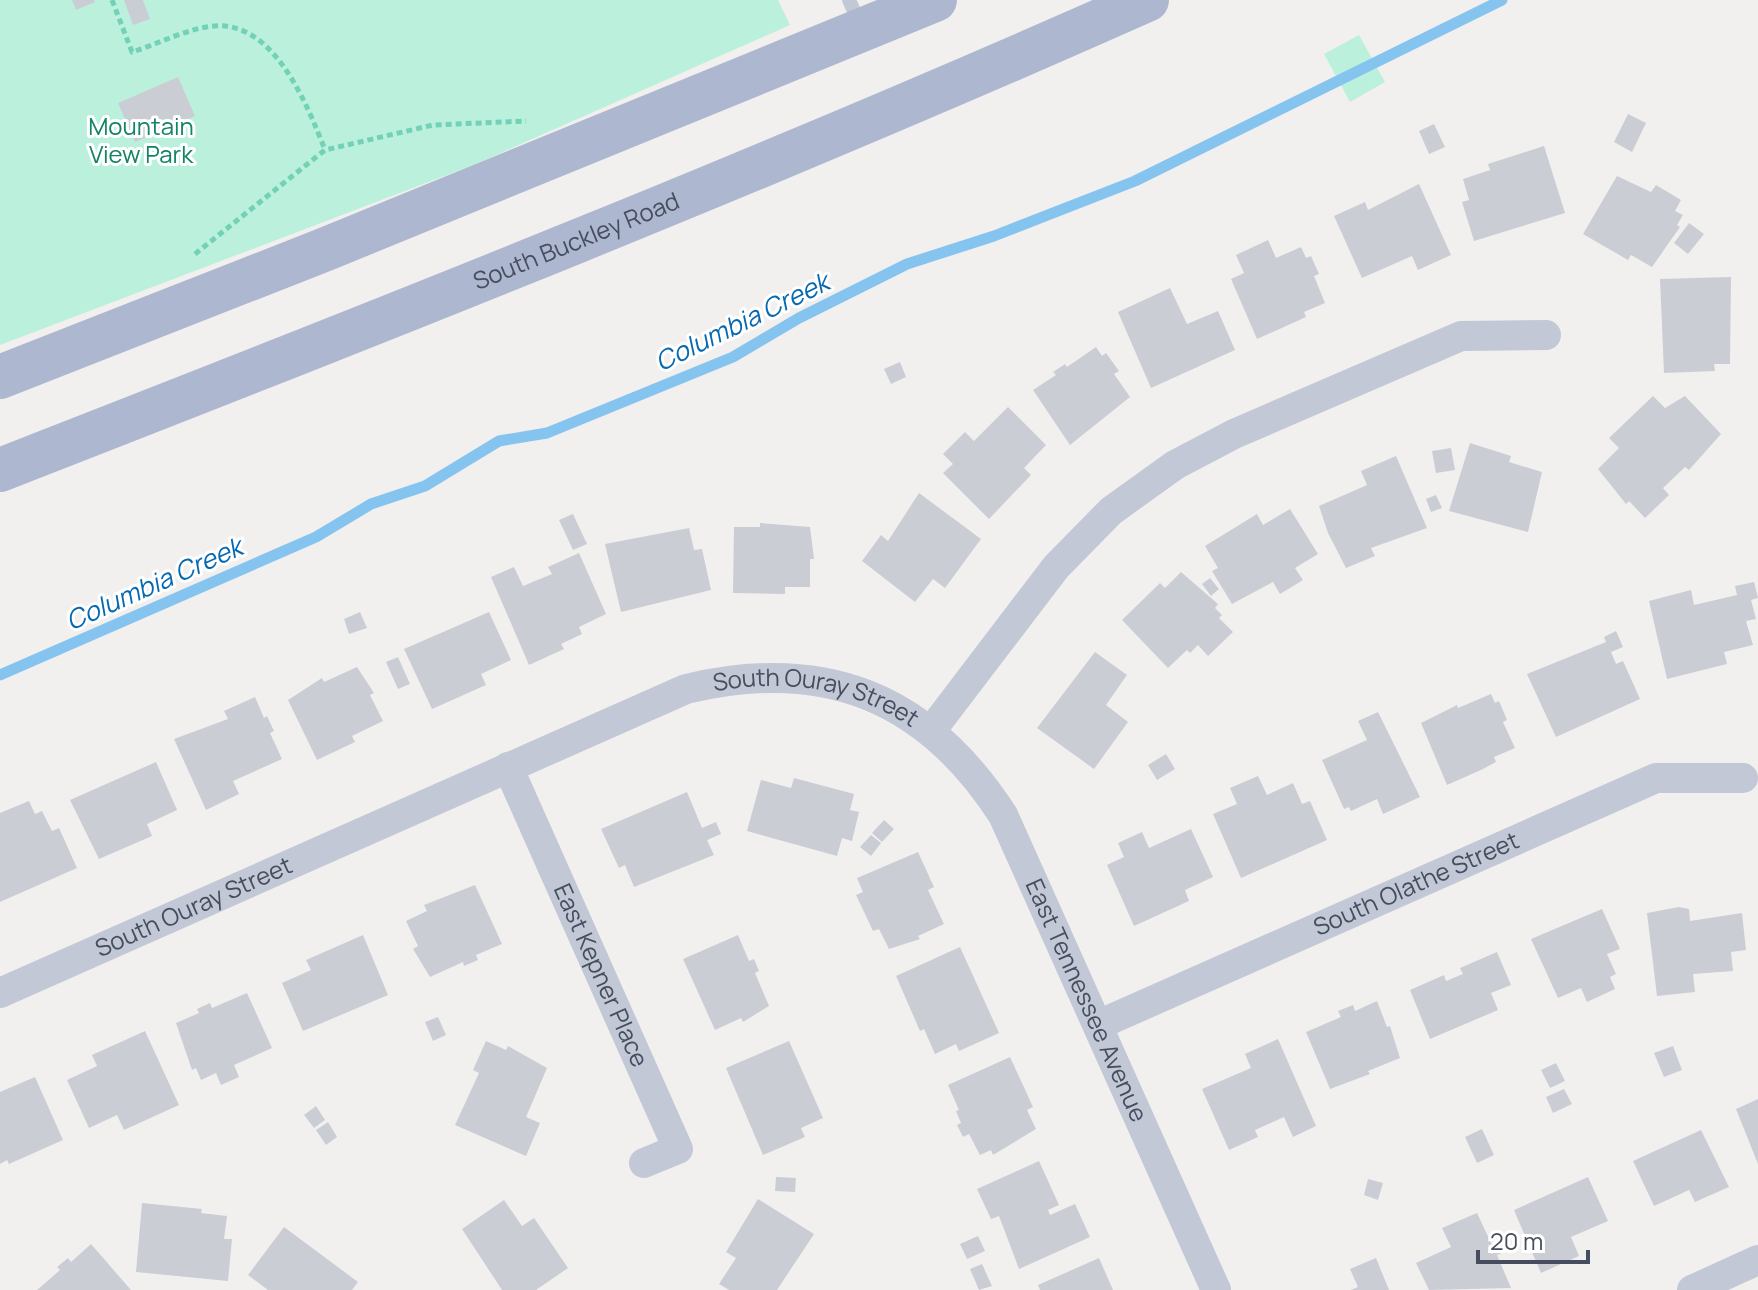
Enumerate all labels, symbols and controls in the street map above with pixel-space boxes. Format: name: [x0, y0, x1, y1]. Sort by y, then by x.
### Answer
park label: Mountain View Park: [88, 109, 194, 170]
street label: South Buckley Road: [468, 183, 684, 297]
water label: Columbia Creek: [648, 262, 838, 379]
water label: Columbia Creek: [60, 526, 251, 638]
street label: South Ouray Street: [710, 660, 926, 734]
street label: South Olathe Street: [1308, 823, 1524, 943]
street label: South Ouray Street: [89, 848, 297, 964]
street label: East Tennessee Avenue: [1019, 873, 1156, 1127]
street label: East Kepner Place: [547, 878, 657, 1072]
scale bar: [1478, 1214, 1588, 1264]
text: 20 m: [1490, 1224, 1543, 1257]

